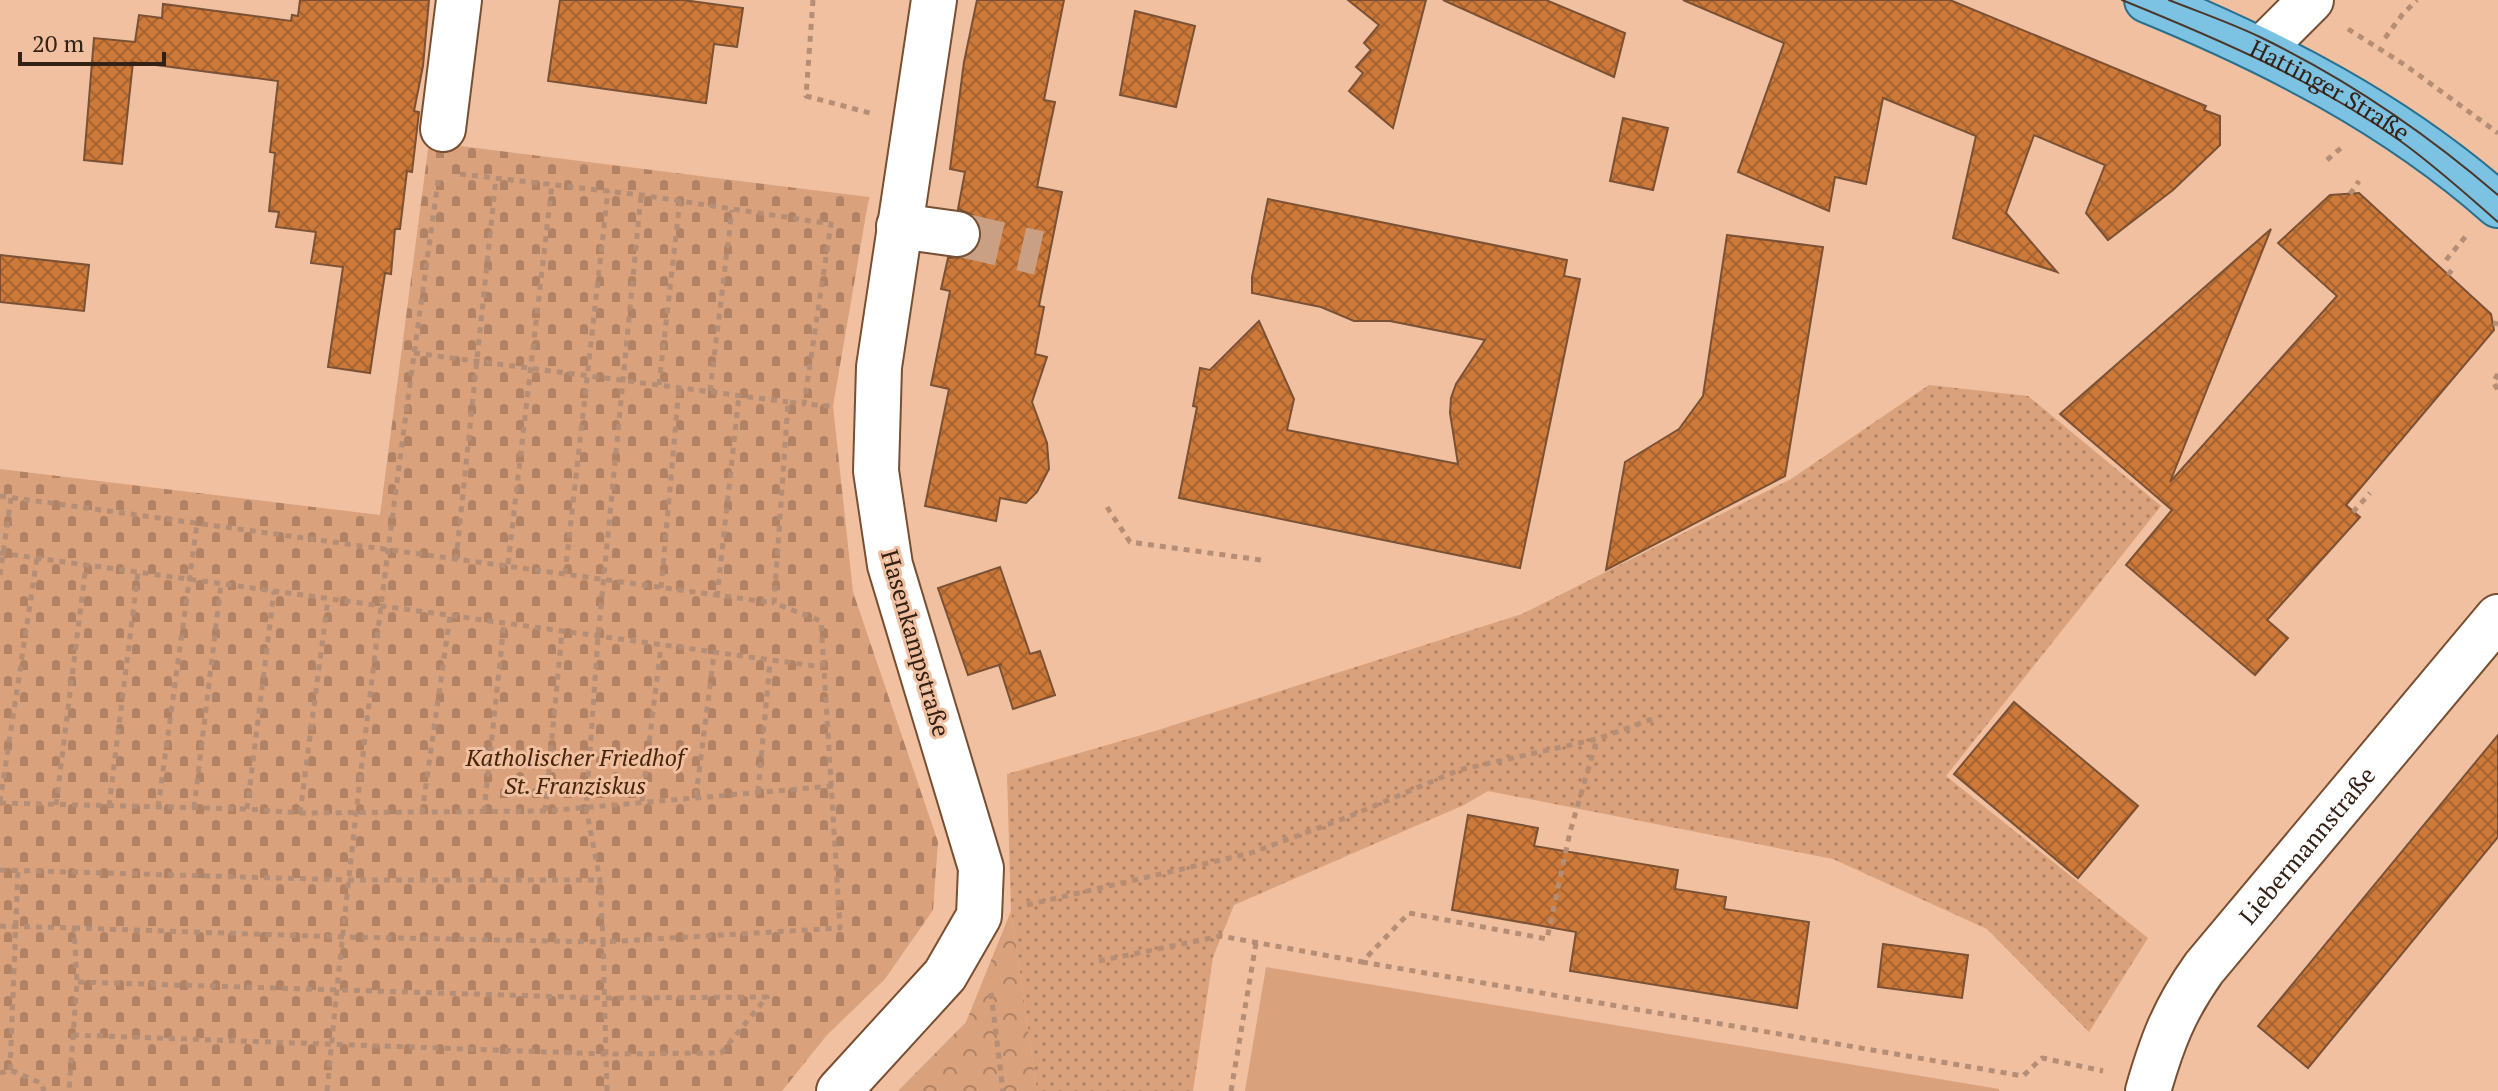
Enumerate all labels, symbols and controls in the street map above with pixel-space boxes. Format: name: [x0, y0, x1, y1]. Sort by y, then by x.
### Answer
scale bar: [20, 16, 164, 66]
text: 20 m: [32, 27, 84, 59]
street label: Hattinger Straße: [2245, 32, 2416, 148]
street label: Hasenkampstraße: [874, 546, 958, 740]
park label: Katholischer Friedhof St. Franziskus: [465, 741, 689, 801]
street label: Liebermannstraße: [2231, 760, 2382, 931]

